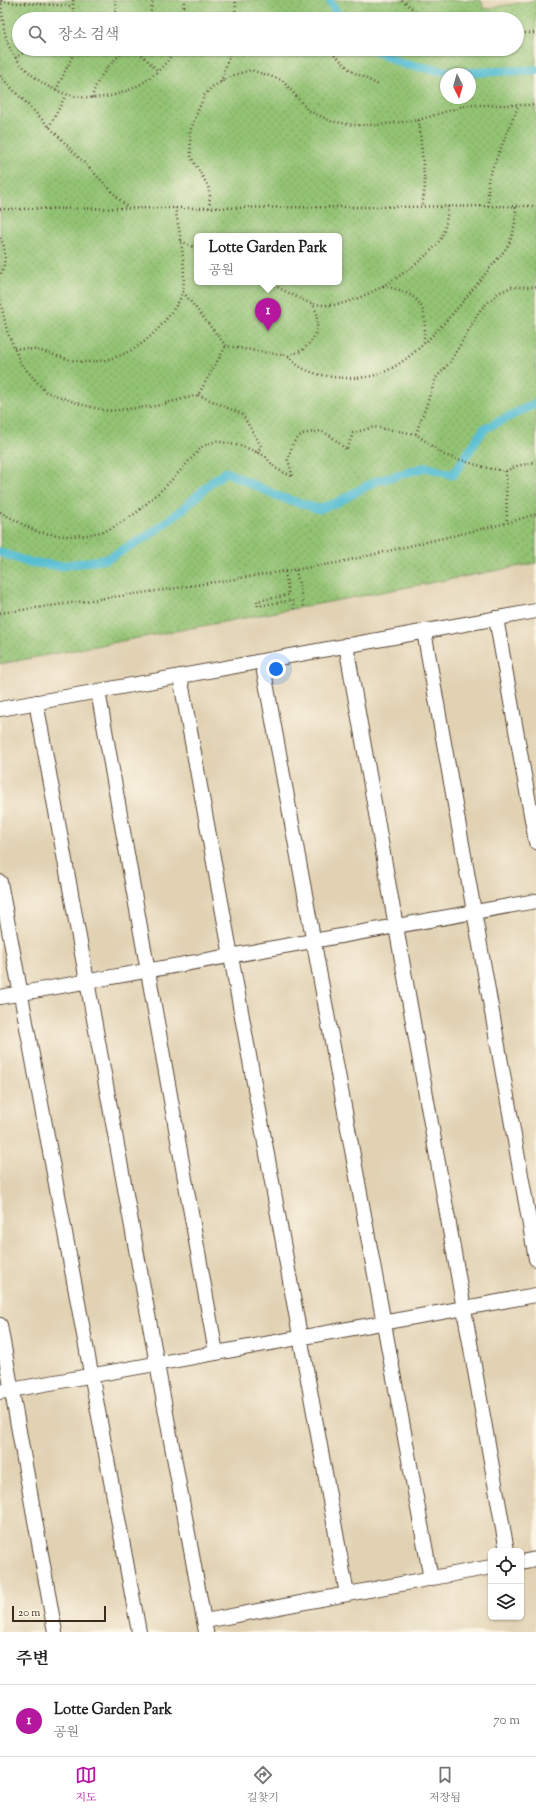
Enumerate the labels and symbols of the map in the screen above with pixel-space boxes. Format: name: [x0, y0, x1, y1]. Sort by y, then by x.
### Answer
north arrow: [440, 68, 476, 104]
pin: 1: [255, 298, 281, 331]
your location: [266, 659, 286, 679]
scale bar: [12, 1604, 106, 1623]

